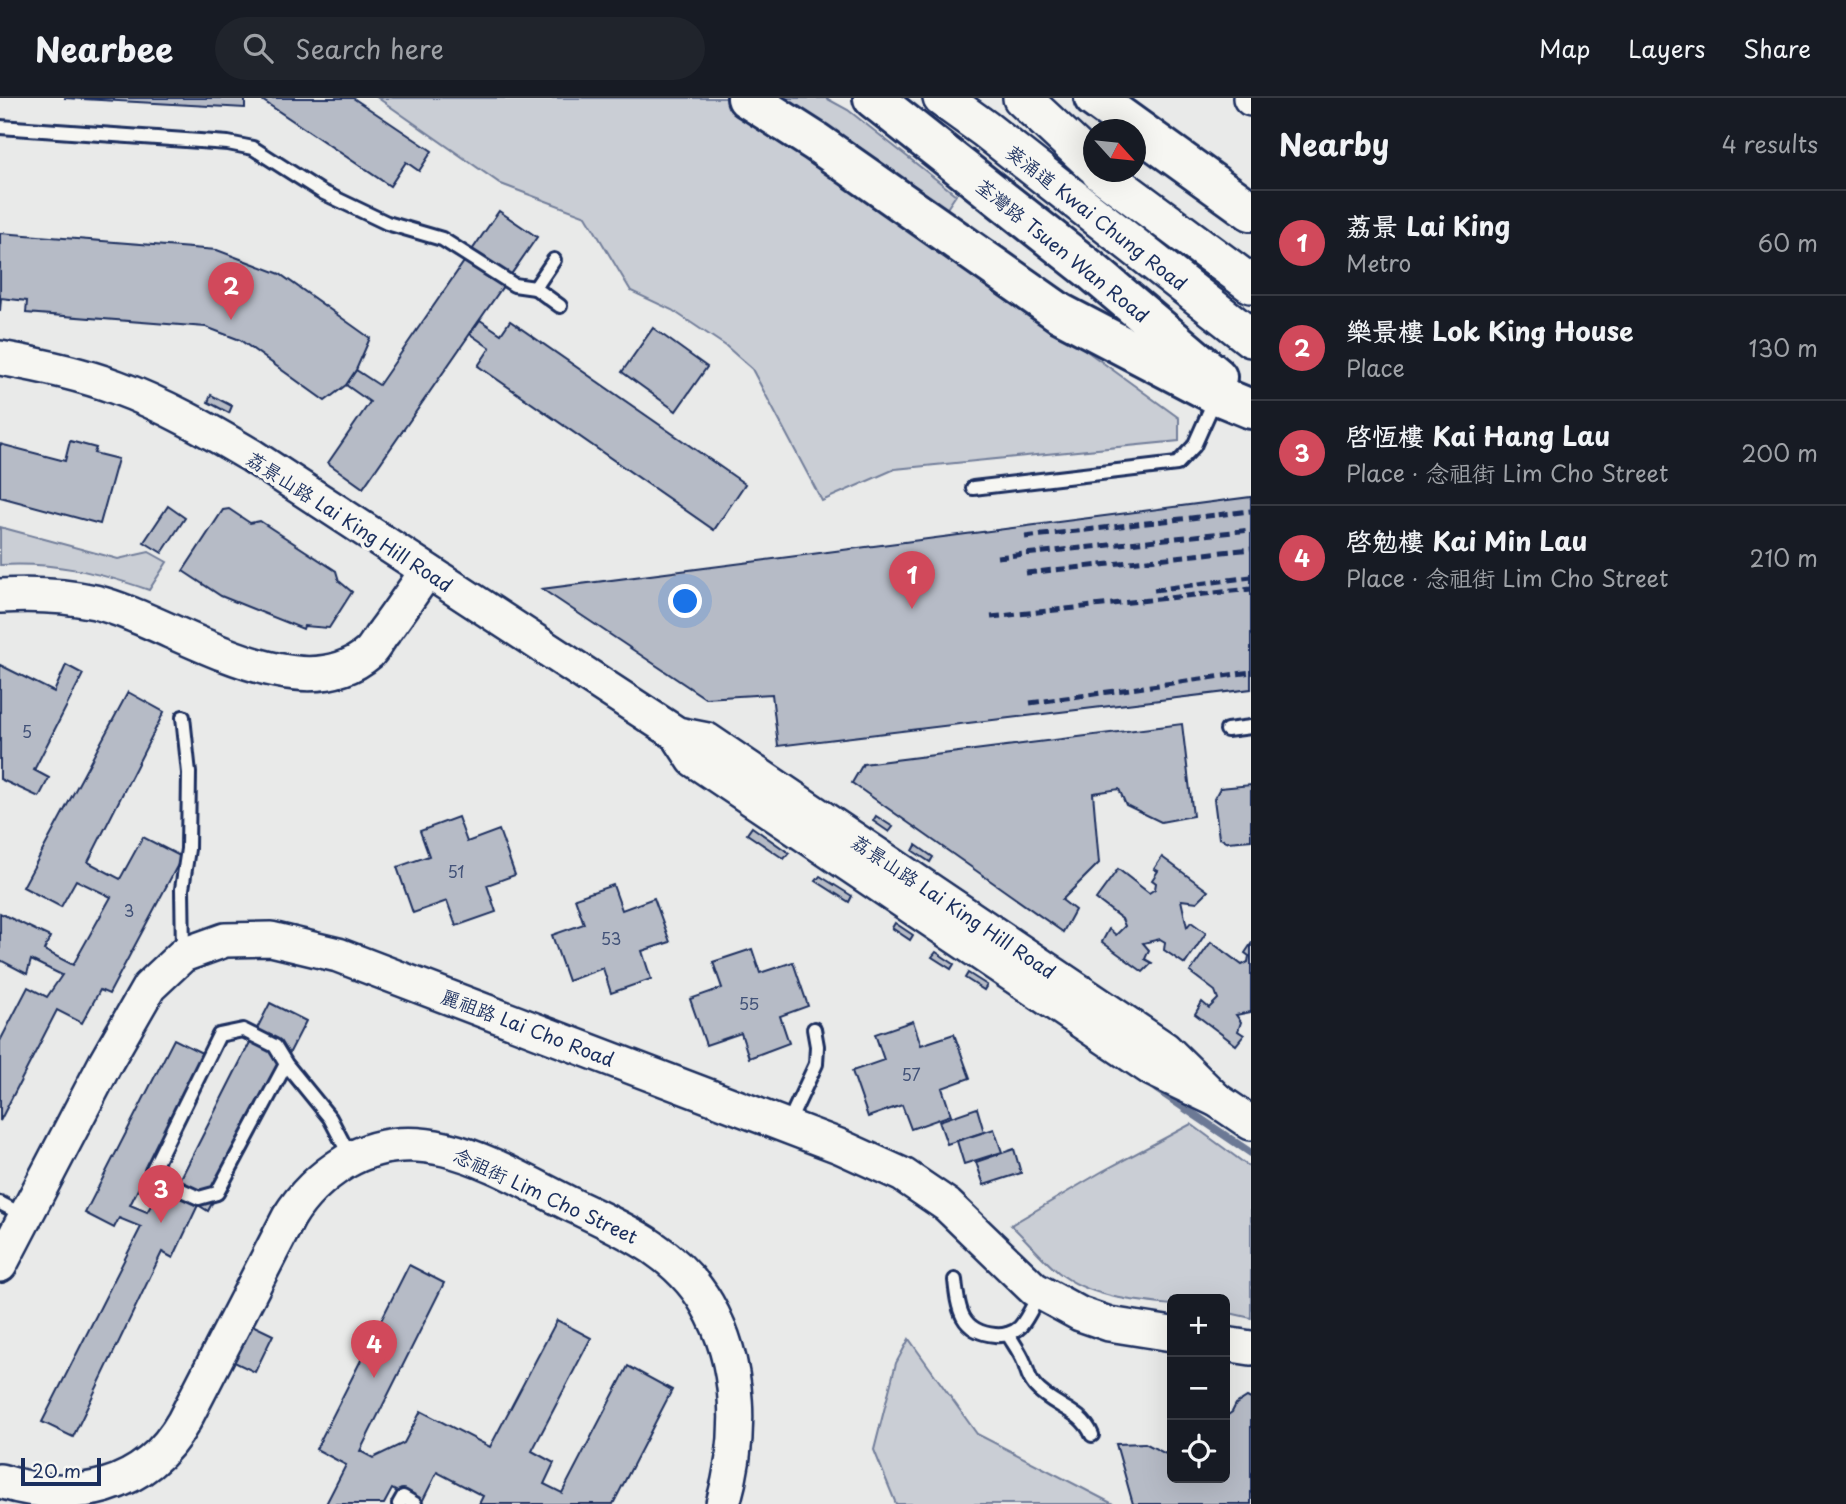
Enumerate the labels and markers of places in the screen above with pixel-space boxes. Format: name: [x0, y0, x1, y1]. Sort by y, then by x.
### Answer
pin: 2: [208, 262, 254, 320]
pin: 1: [889, 551, 935, 609]
pin: 3: [138, 1165, 184, 1223]
pin: 4: [351, 1320, 397, 1378]

